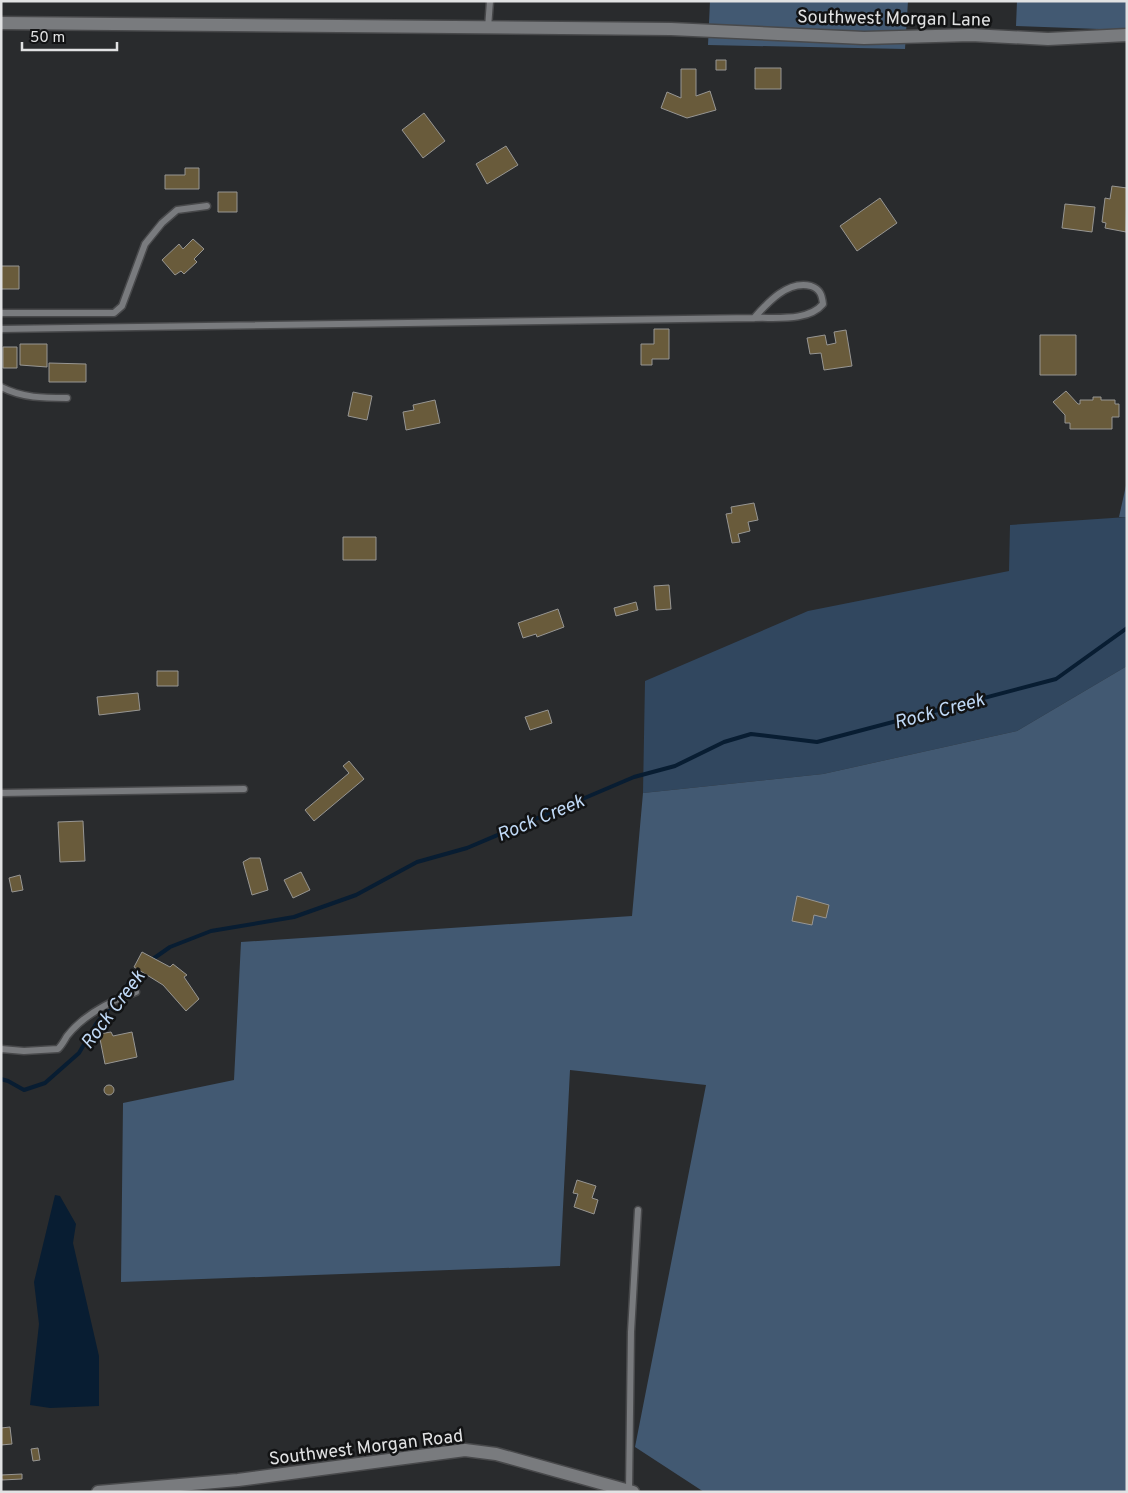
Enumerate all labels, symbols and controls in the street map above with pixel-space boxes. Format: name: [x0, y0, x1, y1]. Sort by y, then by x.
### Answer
street label: Southwest Morgan Lane: [797, 6, 991, 33]
scale bar: [22, 20, 118, 52]
text: 50 m: [30, 29, 65, 48]
water label: Rock Creek: [892, 688, 988, 736]
water label: Rock Creek: [493, 790, 589, 848]
water label: Rock Creek: [76, 966, 151, 1054]
street label: Southwest Morgan Road: [268, 1425, 465, 1472]

